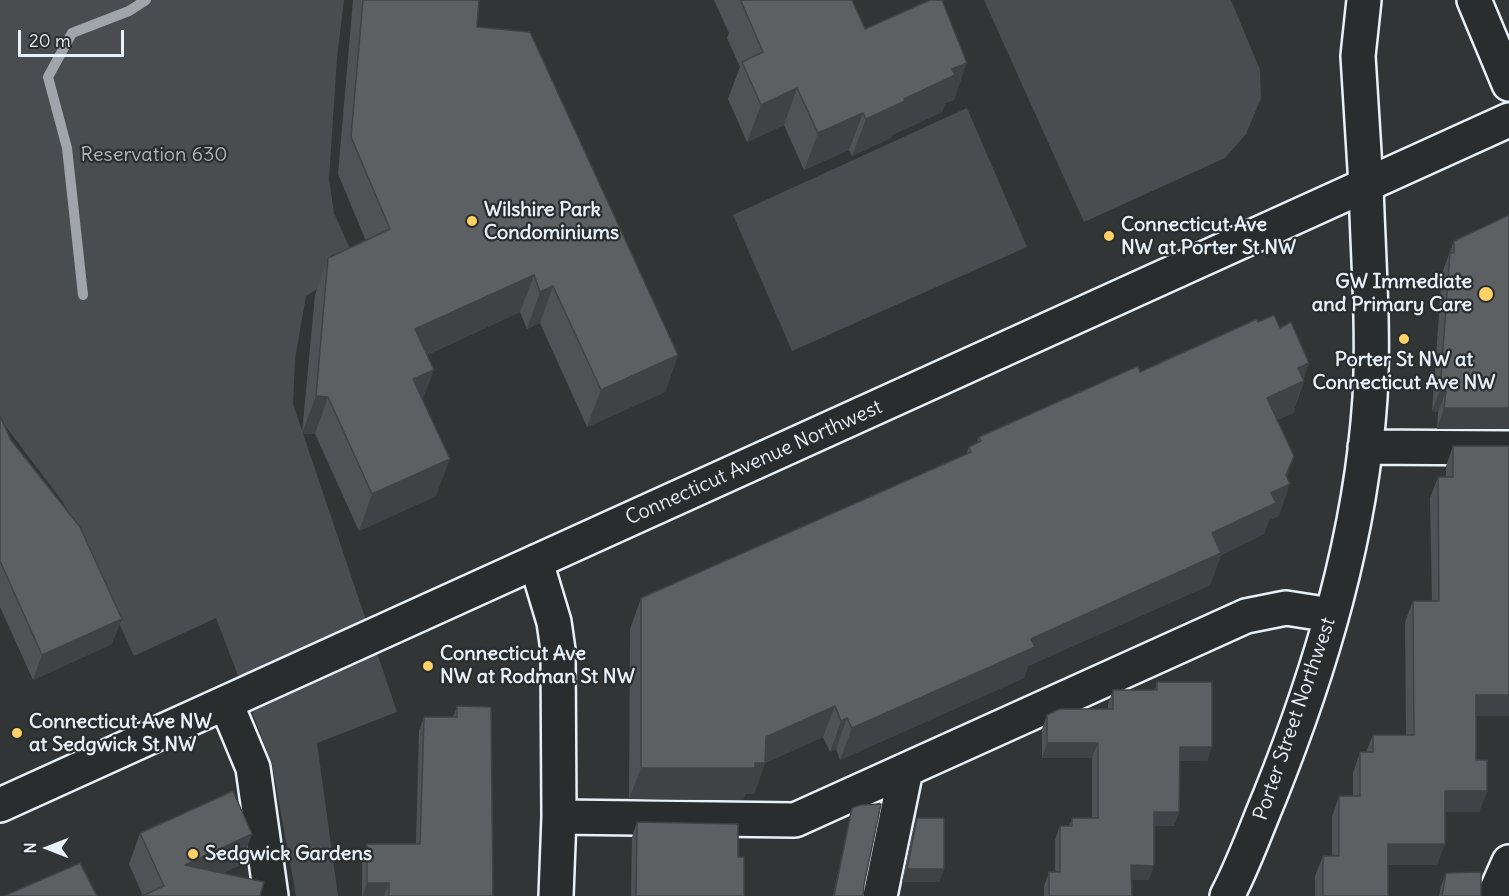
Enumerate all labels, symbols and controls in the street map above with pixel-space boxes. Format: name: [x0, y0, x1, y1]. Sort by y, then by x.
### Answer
scale bar: [21, 18, 128, 56]
text: 20 m: [29, 29, 71, 52]
park label: Reservation 630: [81, 143, 227, 167]
place label: Wilshire Park Condominiums: [484, 198, 619, 245]
place label: Connecticut Ave NW at Porter St NW: [1121, 213, 1296, 260]
marker: Wilshire Park Condominiums: [465, 214, 479, 228]
marker: Connecticut Ave NW at Porter St NW: [1102, 229, 1116, 243]
place label: GW Immediate and Primary Care: [1312, 270, 1472, 317]
marker: GW Immediate and Primary Care: [1477, 285, 1495, 303]
marker: Porter St NW at Connecticut Ave NW: [1397, 332, 1411, 346]
place label: Porter St NW at Connecticut Ave NW: [1313, 348, 1495, 395]
street label: Connecticut Avenue Northwest: [622, 395, 886, 531]
street label: Porter Street Northwest: [1249, 614, 1341, 824]
place label: Connecticut Ave NW at Rodman St NW: [440, 642, 635, 689]
marker: Connecticut Ave NW at Rodman St NW: [421, 659, 435, 673]
place label: Connecticut Ave NW at Sedgwick St NW: [29, 710, 212, 757]
marker: Connecticut Ave NW at Sedgwick St NW: [10, 726, 24, 740]
north arrow: [18, 818, 78, 878]
text: N: [20, 842, 40, 854]
place label: Sedgwick Gardens: [205, 842, 372, 866]
marker: Sedgwick Gardens: [186, 847, 200, 861]

